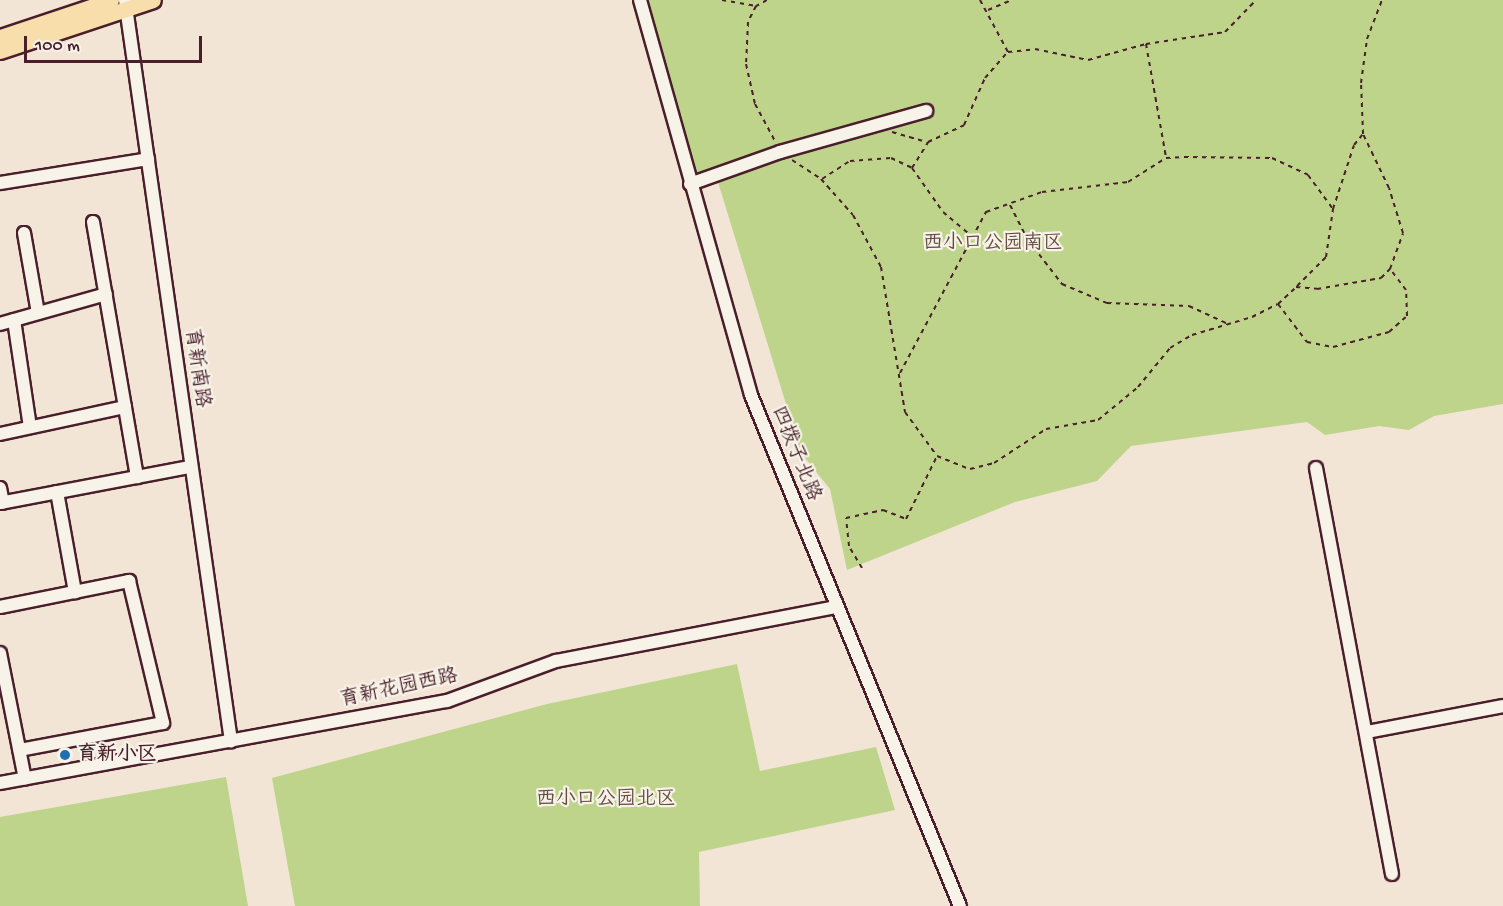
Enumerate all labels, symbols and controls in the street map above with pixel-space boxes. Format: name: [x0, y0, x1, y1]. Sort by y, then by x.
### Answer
scale bar: [27, 24, 206, 62]
text: 100 m: [35, 36, 80, 57]
park label: 西小口公园南区: [923, 232, 1063, 256]
street label: 育新南路: [179, 327, 213, 409]
street label: 四拨子北路: [765, 403, 825, 505]
street label: 育新花园西路: [338, 665, 460, 713]
place label: 育新小区: [77, 743, 157, 767]
marker: 育新小区: [58, 748, 72, 762]
park label: 西小口公园北区: [536, 788, 676, 812]

